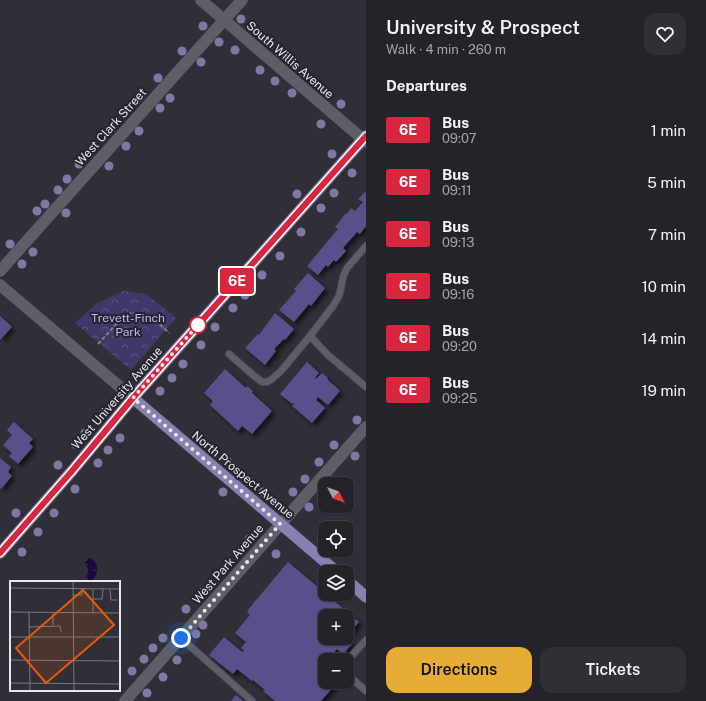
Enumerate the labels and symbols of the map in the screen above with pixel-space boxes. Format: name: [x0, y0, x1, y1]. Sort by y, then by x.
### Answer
street label: South Willis Avenue: [244, 18, 336, 102]
street label: West Clark Street: [73, 85, 150, 168]
line badge: 6E: [219, 268, 255, 294]
park label: Trevett-Finch Park: [91, 311, 165, 339]
unlabelled marker: [189, 316, 207, 334]
street label: West University Avenue: [69, 344, 165, 452]
street label: North Prospect Avenue: [189, 428, 297, 522]
north arrow: [318, 477, 354, 513]
street label: West Park Avenue: [190, 521, 267, 607]
inset map: [10, 581, 120, 691]
your location: [171, 628, 191, 648]

